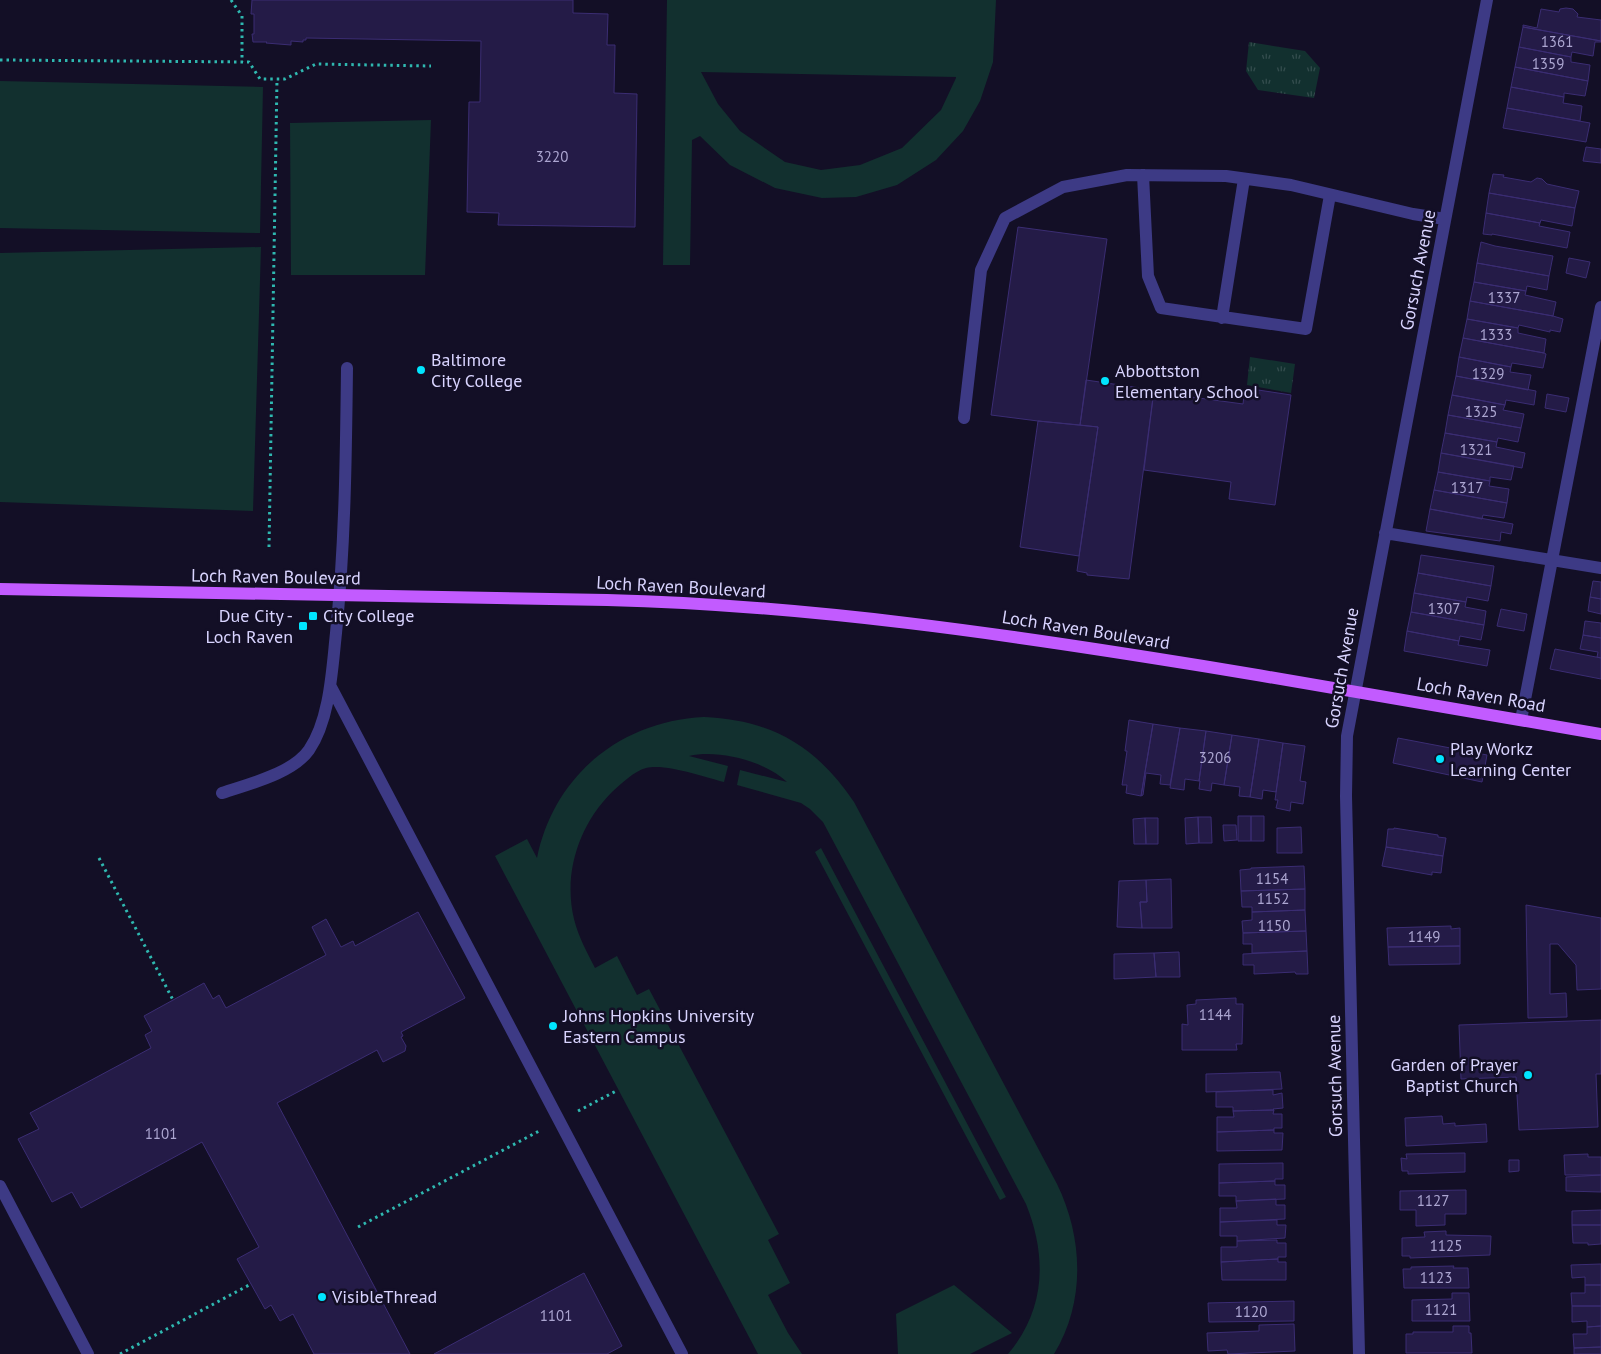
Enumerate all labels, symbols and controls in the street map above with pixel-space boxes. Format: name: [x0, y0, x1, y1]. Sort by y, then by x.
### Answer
house number: 1361: [1541, 32, 1573, 51]
house number: 1359: [1532, 54, 1564, 73]
house number: 3220: [536, 147, 568, 166]
street label: Gorsuch Avenue: [1395, 208, 1440, 332]
house number: 1337: [1488, 288, 1520, 307]
house number: 1333: [1480, 325, 1512, 344]
place label: Baltimore City College: [431, 348, 522, 392]
place label: Abbottston Elementary School: [1115, 359, 1259, 403]
marker: Baltimore City College: [415, 364, 427, 376]
house number: 1329: [1472, 364, 1504, 383]
marker: Abbottston Elementary School: [1099, 375, 1111, 387]
house number: 1325: [1465, 402, 1497, 421]
house number: 1321: [1460, 440, 1492, 459]
house number: 1317: [1451, 478, 1483, 497]
street label: Loch Raven Boulevard: [191, 564, 361, 589]
street label: Loch Raven Boulevard: [596, 571, 766, 602]
house number: 1307: [1428, 599, 1460, 618]
place label: Due City - Loch Raven: [205, 604, 293, 648]
place label: City College: [323, 604, 414, 627]
street label: Loch Raven Boulevard: [1000, 605, 1172, 654]
street label: Gorsuch Avenue: [1320, 606, 1363, 730]
marker: City College: [307, 610, 319, 622]
marker: Due City - Loch Raven: [297, 620, 309, 632]
street label: Loch Raven Road: [1415, 672, 1547, 717]
place label: Play Workz Learning Center: [1450, 737, 1571, 781]
house number: 3206: [1199, 748, 1231, 767]
marker: Play Workz Learning Center: [1434, 753, 1446, 765]
house number: 1154: [1256, 869, 1288, 888]
house number: 1152: [1257, 889, 1289, 908]
house number: 1150: [1258, 916, 1290, 935]
house number: 1149: [1408, 927, 1440, 946]
place label: Johns Hopkins University Eastern Campus: [562, 1004, 755, 1048]
house number: 1144: [1199, 1005, 1231, 1024]
street label: Gorsuch Avenue: [1322, 1015, 1347, 1137]
marker: Johns Hopkins University Eastern Campus: [547, 1020, 559, 1032]
place label: Garden of Prayer Baptist Church: [1391, 1053, 1518, 1097]
marker: Garden of Prayer Baptist Church: [1522, 1069, 1534, 1081]
house number: 1101: [145, 1124, 177, 1143]
house number: 1127: [1417, 1191, 1449, 1210]
house number: 1125: [1430, 1236, 1462, 1255]
house number: 1123: [1420, 1268, 1452, 1287]
place label: VisibleThread: [331, 1285, 437, 1308]
marker: VisibleThread: [316, 1291, 328, 1303]
house number: 1121: [1425, 1300, 1457, 1319]
house number: 1120: [1235, 1302, 1267, 1321]
house number: 1101: [540, 1306, 572, 1325]

